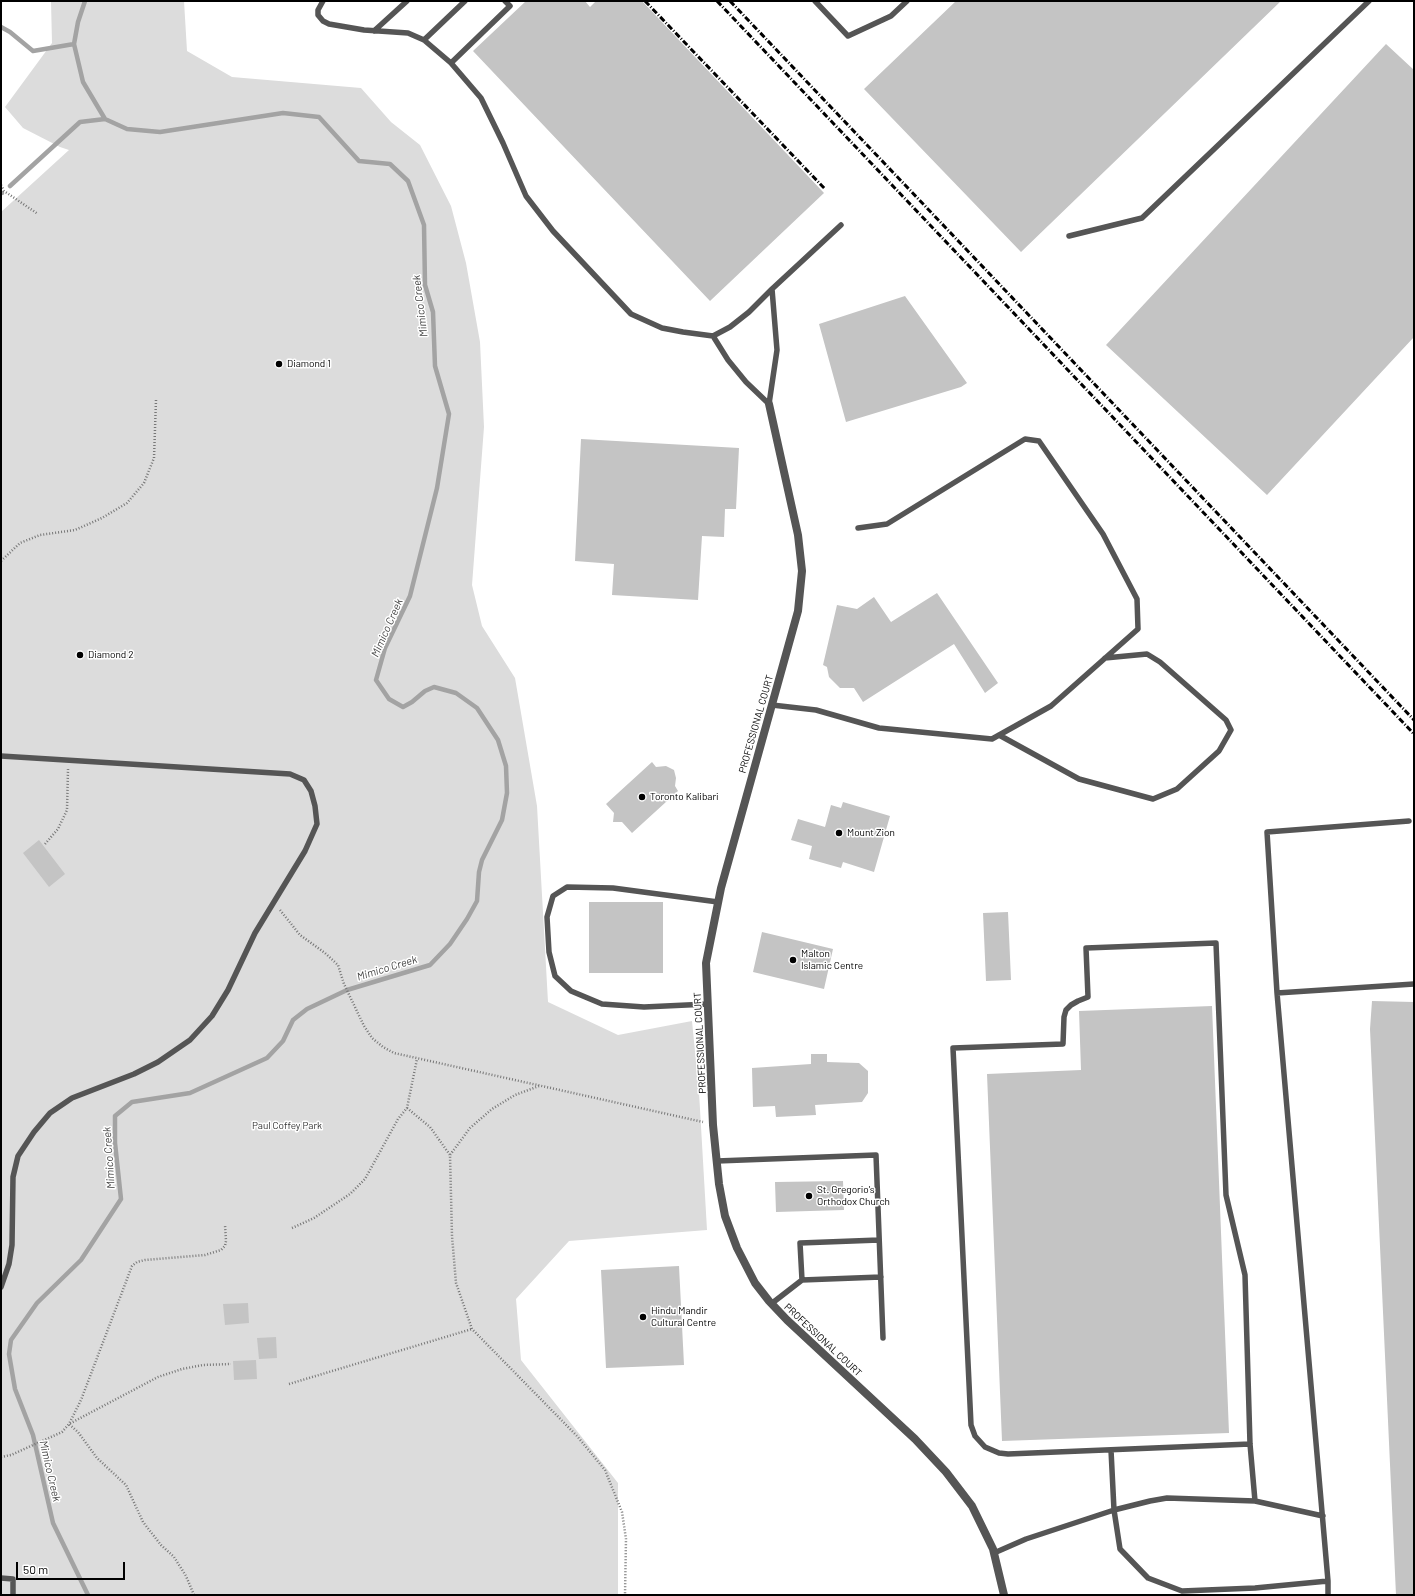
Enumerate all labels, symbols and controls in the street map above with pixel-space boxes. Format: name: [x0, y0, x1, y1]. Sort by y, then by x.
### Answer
water label: Mimico Creek: [410, 274, 430, 338]
place label: Diamond 1: [287, 358, 331, 370]
marker: Diamond 1: [274, 359, 284, 369]
water label: Mimico Creek: [368, 597, 406, 659]
place label: Diamond 2: [88, 649, 134, 661]
marker: Diamond 2: [75, 650, 85, 660]
street label: PROFESSIONAL COURT: [736, 674, 776, 774]
place label: Toronto Kalibari: [650, 791, 719, 803]
marker: Toronto Kalibari: [637, 792, 647, 802]
place label: Mount Zion: [847, 827, 895, 839]
marker: Mount Zion: [834, 828, 844, 838]
place label: Malton Islamic Centre: [801, 948, 863, 972]
water label: Mimico Creek: [355, 953, 419, 983]
marker: Malton Islamic Centre: [788, 955, 798, 965]
street label: PROFESSIONAL COURT: [691, 992, 709, 1094]
park label: Paul Coffey Park: [252, 1120, 322, 1132]
water label: Mimico Creek: [100, 1126, 118, 1190]
place label: St. Gregorio's Orthodox Church: [817, 1184, 890, 1208]
marker: St. Gregorio's Orthodox Church: [804, 1191, 814, 1201]
street label: PROFESSIONAL COURT: [782, 1301, 864, 1379]
place label: Hindu Mandir Cultural Centre: [651, 1305, 716, 1328]
marker: Hindu Mandir Cultural Centre: [638, 1312, 648, 1322]
water label: Mimico Creek: [37, 1439, 63, 1503]
scale bar: [18, 1554, 127, 1580]
text: 50 m: [23, 1562, 48, 1576]

